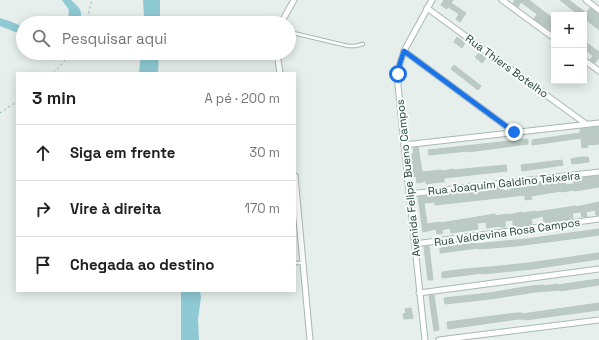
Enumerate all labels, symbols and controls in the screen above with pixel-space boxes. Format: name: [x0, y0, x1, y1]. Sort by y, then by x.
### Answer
map controls: [551, 12, 587, 84]
button: +: [551, 12, 587, 48]
search box: [16, 16, 296, 60]
icon: search: [30, 27, 52, 49]
text: Pesquisar aqui: [62, 29, 167, 48]
street label: Rua Thiers Botelho: [463, 31, 551, 101]
button: −: [551, 48, 587, 84]
route start: [389, 65, 407, 83]
text: 3 min: [32, 87, 76, 109]
text: A pé · 200 m: [204, 90, 280, 107]
street label: Avenida Felipe Bueno Campos: [393, 98, 423, 257]
route end: [505, 123, 523, 141]
icon: ahead: [32, 142, 54, 164]
text: Siga em frente: [70, 143, 176, 162]
text: 30 m: [249, 144, 280, 161]
street label: Rua Joaquim Galdino Teixeira: [427, 168, 582, 198]
icon: right: [32, 198, 54, 220]
text: Vire à direita: [70, 199, 161, 218]
text: 170 m: [244, 200, 280, 217]
street label: Rua Valdevina Rosa Campos: [433, 215, 581, 249]
icon: arrive: [32, 254, 54, 276]
text: Chegada ao destino: [70, 255, 214, 274]

